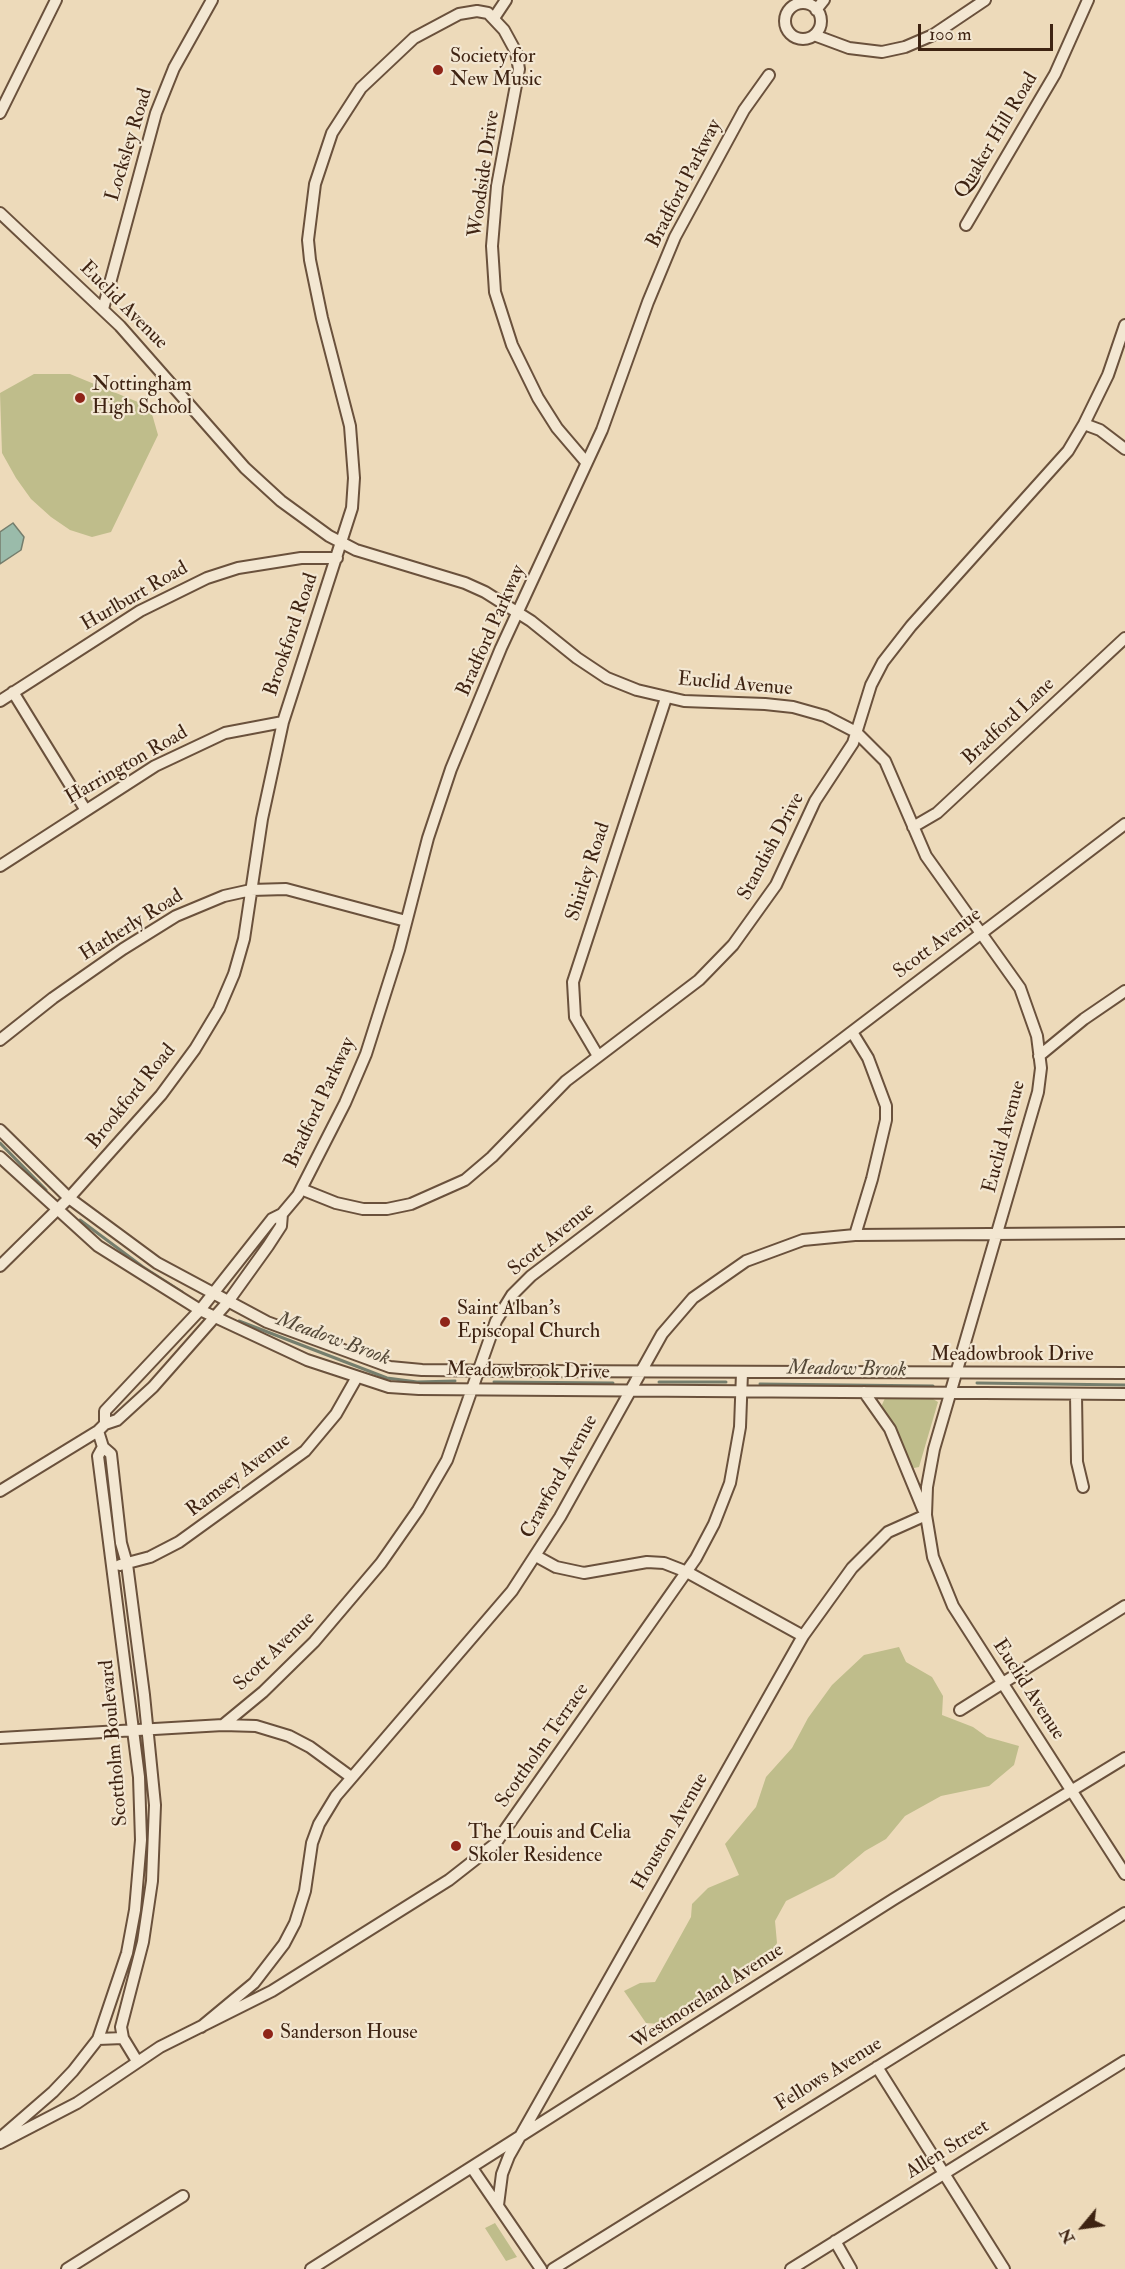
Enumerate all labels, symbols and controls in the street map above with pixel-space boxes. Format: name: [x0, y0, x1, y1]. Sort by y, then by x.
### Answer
scale bar: [921, 12, 1056, 50]
text: 100 m: [929, 23, 972, 46]
place label: Society for New Music: [450, 46, 542, 93]
marker: Society for New Music: [431, 63, 445, 77]
street label: Quaker Hill Road: [950, 69, 1044, 203]
street label: Locksley Road: [101, 86, 159, 204]
street label: Woodside Drive: [464, 109, 506, 239]
street label: Bradford Parkway: [642, 116, 728, 252]
street label: Euclid Avenue: [74, 257, 172, 355]
place label: Nottingham High School: [92, 374, 192, 421]
marker: Nottingham High School: [73, 391, 87, 405]
street label: Hurlburt Road: [77, 557, 193, 637]
street label: Bradford Parkway: [452, 562, 532, 700]
street label: Brookford Road: [260, 570, 324, 700]
street label: Euclid Avenue: [677, 668, 793, 702]
street label: Bradford Lane: [958, 673, 1060, 771]
street label: Harrington Road: [62, 721, 192, 811]
street label: Standish Drive: [734, 789, 810, 905]
street label: Shirley Road: [562, 820, 616, 924]
street label: Hatherly Road: [76, 885, 188, 967]
street label: Scott Avenue: [889, 903, 987, 985]
street label: Bradford Parkway: [280, 1034, 362, 1172]
street label: Brookford Road: [82, 1040, 182, 1154]
street label: Euclid Avenue: [979, 1078, 1031, 1196]
street label: Scott Avenue: [504, 1198, 600, 1282]
place label: Saint Alban's Episcopal Church: [457, 1298, 600, 1345]
water label: Meadow Brook: [273, 1308, 393, 1372]
marker: Saint Alban's Episcopal Church: [438, 1315, 452, 1329]
street label: Meadowbrook Drive: [930, 1344, 1094, 1368]
water label: Meadow Brook: [787, 1356, 907, 1384]
street label: Meadowbrook Drive: [446, 1359, 610, 1385]
street label: Crawford Avenue: [516, 1411, 604, 1543]
street label: Ramsey Avenue: [182, 1429, 296, 1523]
street label: Scott Avenue: [229, 1607, 321, 1697]
street label: Euclid Avenue: [987, 1635, 1069, 1745]
street label: Scottholm Boulevard: [96, 1659, 134, 1827]
street label: Scottholm Terrace: [491, 1679, 595, 1813]
street label: Houston Avenue: [628, 1769, 714, 1895]
place label: The Louis and Celia Skoler Residence: [468, 1822, 631, 1869]
marker: The Louis and Celia Skoler Residence: [449, 1839, 463, 1853]
street label: Westmoreland Avenue: [627, 1939, 789, 2055]
place label: Sanderson House: [280, 2022, 418, 2046]
marker: Sanderson House: [261, 2027, 275, 2041]
street label: Fellows Avenue: [771, 2033, 887, 2117]
street label: Allen Street: [902, 2115, 994, 2185]
north arrow: [1053, 2197, 1113, 2257]
text: N: [1055, 2225, 1079, 2247]

